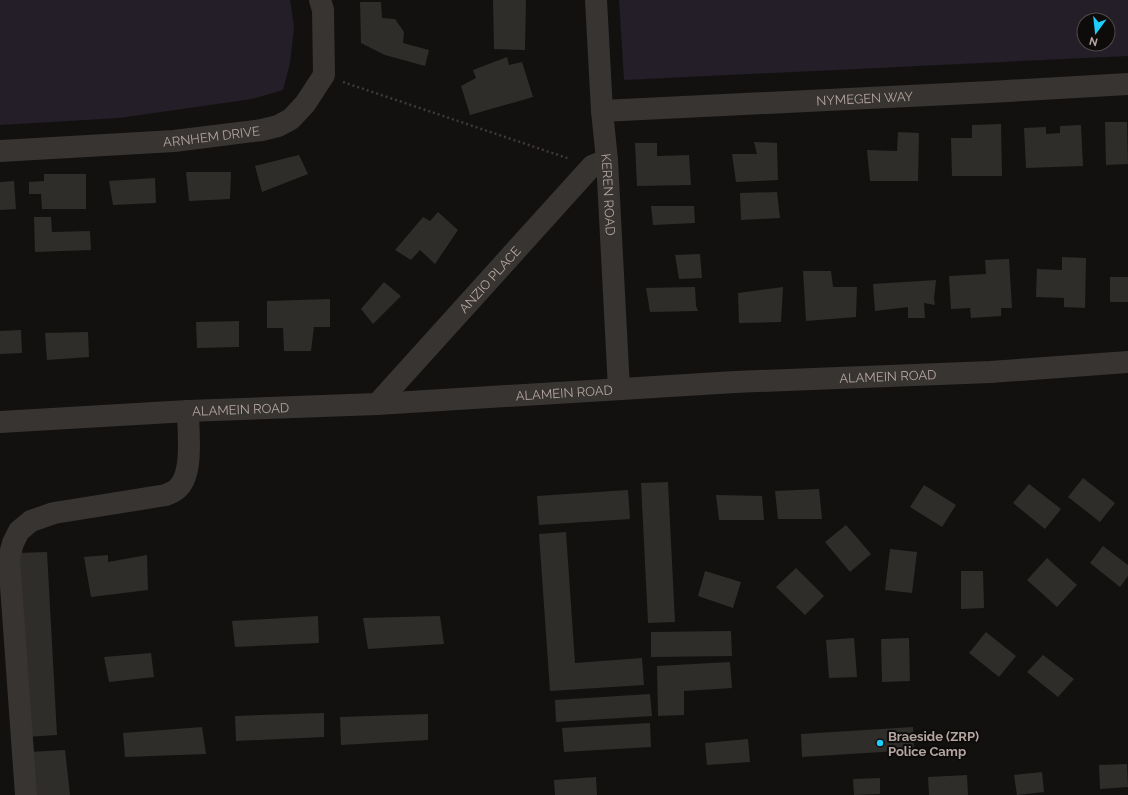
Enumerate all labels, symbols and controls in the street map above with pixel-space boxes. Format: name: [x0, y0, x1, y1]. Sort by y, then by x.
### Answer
north arrow: [1076, 12, 1116, 52]
text: N: [1088, 34, 1099, 49]
street label: NYMEGEN WAY: [816, 88, 914, 108]
street label: ARNHEM DRIVE: [163, 123, 261, 149]
street label: KEREN ROAD: [599, 153, 618, 236]
street label: ANZIO PLACE: [456, 243, 524, 316]
street label: ALAMEIN ROAD: [839, 367, 937, 385]
street label: ALAMEIN ROAD: [515, 382, 613, 403]
street label: ALAMEIN ROAD: [192, 400, 289, 418]
place label: Braeside (ZRP) Police Camp: [888, 729, 979, 759]
marker: Braeside (ZRP) Police Camp: [875, 738, 885, 748]

